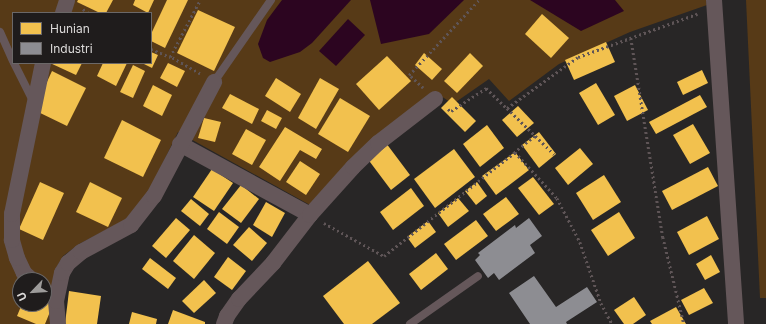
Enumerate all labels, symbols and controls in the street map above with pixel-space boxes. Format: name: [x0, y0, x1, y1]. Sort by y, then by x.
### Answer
legend: [12, 12, 152, 64]
text: Hunian: [50, 21, 90, 36]
text: Industri: [50, 41, 93, 56]
north arrow: [12, 272, 52, 312]
text: U: [14, 290, 30, 303]

